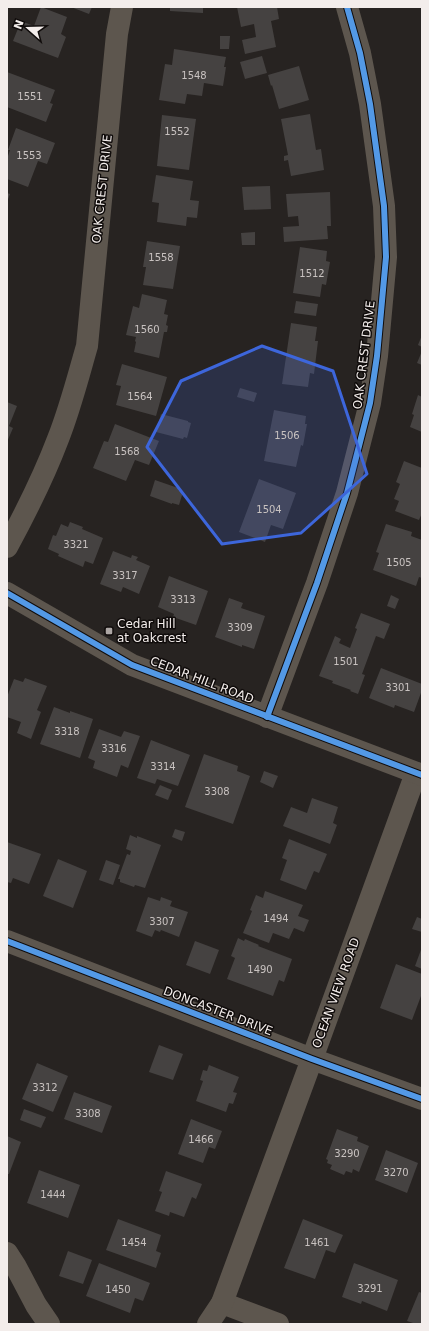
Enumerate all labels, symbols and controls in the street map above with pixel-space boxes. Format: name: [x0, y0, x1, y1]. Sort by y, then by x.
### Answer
north arrow: [8, 8, 48, 48]
text: N: [11, 18, 27, 31]
house number: 1548: [181, 70, 207, 81]
house number: 1551: [17, 91, 43, 102]
house number: 1552: [164, 126, 190, 137]
street label: OAK CREST DRIVE: [89, 134, 115, 244]
house number: 1553: [16, 150, 42, 161]
house number: 1558: [148, 252, 174, 263]
house number: 1512: [299, 268, 325, 279]
street label: OAK CREST DRIVE: [350, 300, 378, 410]
house number: 1560: [134, 324, 160, 335]
house number: 1564: [127, 391, 153, 402]
house number: 1506: [274, 430, 300, 441]
house number: 1568: [114, 446, 140, 457]
house number: 1504: [256, 504, 282, 515]
house number: 3321: [63, 539, 89, 550]
house number: 1505: [386, 557, 412, 568]
house number: 3317: [112, 570, 138, 581]
house number: 3313: [170, 594, 196, 605]
place label: Cedar Hill at Oakcrest: [117, 617, 187, 645]
house number: 3309: [227, 622, 253, 633]
marker: Cedar Hill at Oakcrest: [104, 626, 114, 636]
street label: CEDAR HILL ROAD: [148, 654, 256, 706]
house number: 1501: [333, 656, 359, 667]
house number: 3301: [385, 682, 411, 693]
house number: 3318: [54, 726, 80, 737]
house number: 3316: [101, 743, 127, 754]
house number: 3314: [150, 761, 176, 772]
house number: 3308: [204, 786, 230, 797]
house number: 1494: [263, 913, 289, 924]
house number: 3307: [149, 916, 175, 927]
street label: OCEAN VIEW ROAD: [310, 936, 362, 1050]
house number: 1490: [247, 964, 273, 975]
street label: DONCASTER DRIVE: [161, 984, 275, 1038]
house number: 3312: [32, 1082, 58, 1093]
house number: 3308: [75, 1108, 101, 1119]
house number: 1466: [188, 1134, 214, 1145]
house number: 3290: [334, 1148, 360, 1159]
house number: 3270: [383, 1167, 409, 1178]
house number: 1444: [40, 1189, 66, 1200]
house number: 1454: [121, 1237, 147, 1248]
house number: 1461: [304, 1237, 330, 1248]
house number: 3291: [357, 1283, 383, 1294]
house number: 1450: [105, 1284, 131, 1295]

